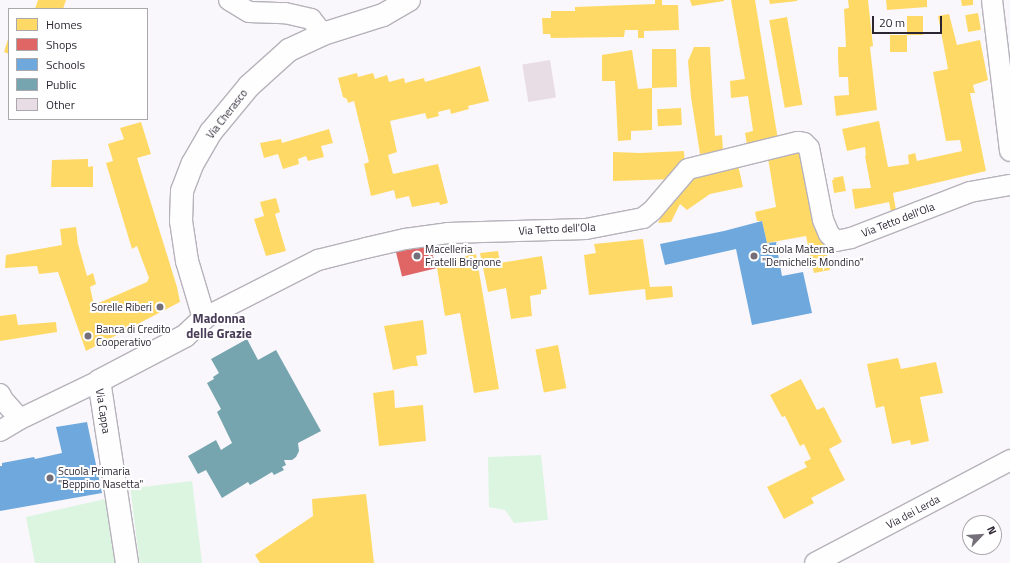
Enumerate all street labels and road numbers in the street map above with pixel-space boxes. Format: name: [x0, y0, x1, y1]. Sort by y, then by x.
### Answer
street label: Via Cherasco: [204, 87, 250, 141]
street label: Via Tetto dell'Ola: [860, 200, 936, 240]
street label: Via Tetto dell'Ola: [518, 220, 596, 238]
street label: Via Cappa: [93, 388, 113, 434]
street label: Via dei Lerda: [884, 492, 942, 532]

